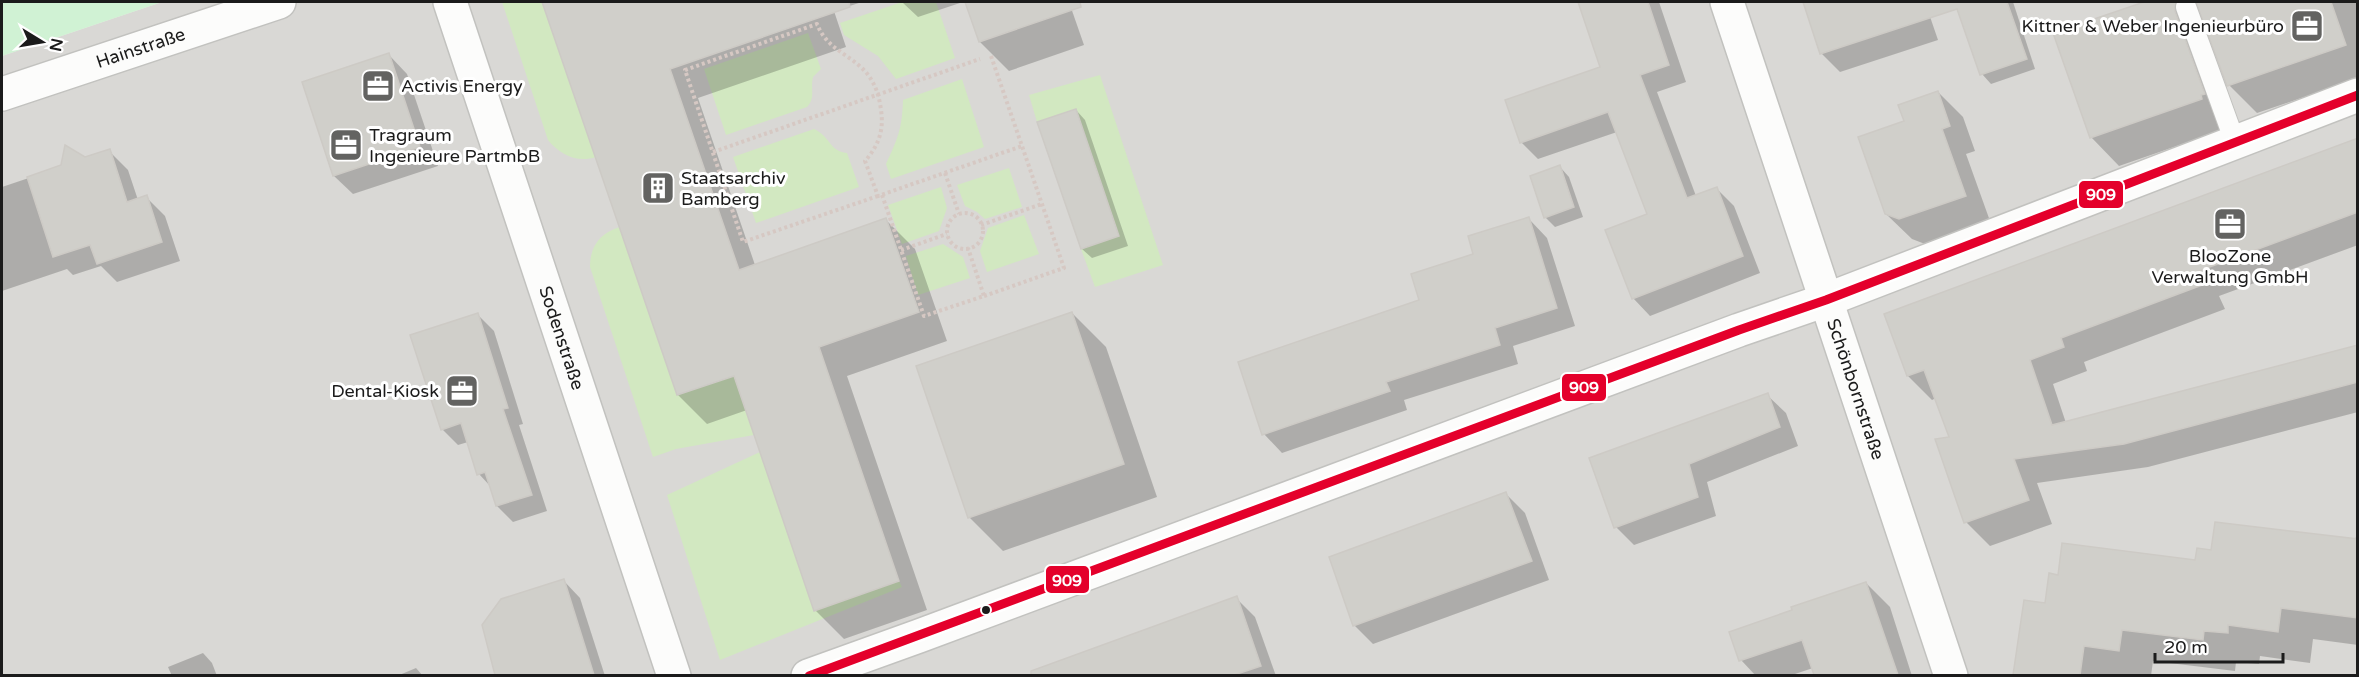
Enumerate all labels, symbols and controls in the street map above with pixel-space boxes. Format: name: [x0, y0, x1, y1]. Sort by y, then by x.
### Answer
office icon: Kittner & Weber Ingenieurbüro: [2289, 8, 2325, 44]
north arrow: [12, 12, 72, 72]
place label: Kittner & Weber Ingenieurbüro: [2022, 15, 2284, 37]
street label: Hainstraße: [93, 23, 188, 73]
text: N: [45, 36, 67, 53]
office icon: Activis Energy: [360, 68, 396, 104]
place label: Activis Energy: [401, 75, 523, 97]
place label: Tragraum Ingenieure PartmbB: [369, 124, 540, 167]
office icon: Tragraum Ingenieure PartmbB: [328, 127, 364, 163]
place label: Staatsarchiv Bamberg: [681, 167, 786, 210]
building icon: Staatsarchiv Bamberg: [640, 170, 676, 206]
line badge: 909: [2078, 180, 2124, 209]
text: 909: [2086, 185, 2116, 205]
office icon: BlooZone Verwaltung GmbH: [2212, 206, 2248, 242]
place label: BlooZone Verwaltung GmbH: [2151, 245, 2309, 288]
street label: Sodenstraße: [534, 283, 589, 393]
street label: Schönbornstraße: [1822, 316, 1889, 463]
office icon: Dental-Kiosk: [444, 373, 480, 409]
line badge: 909: [1561, 373, 1607, 402]
text: 909: [1569, 378, 1599, 398]
place label: Dental-Kiosk: [331, 380, 439, 402]
line badge: 909: [1045, 565, 1090, 594]
text: 909: [1052, 571, 1082, 591]
unlabelled marker: [980, 604, 992, 616]
scale bar: [2155, 626, 2282, 664]
text: 20 m: [2164, 636, 2208, 658]

